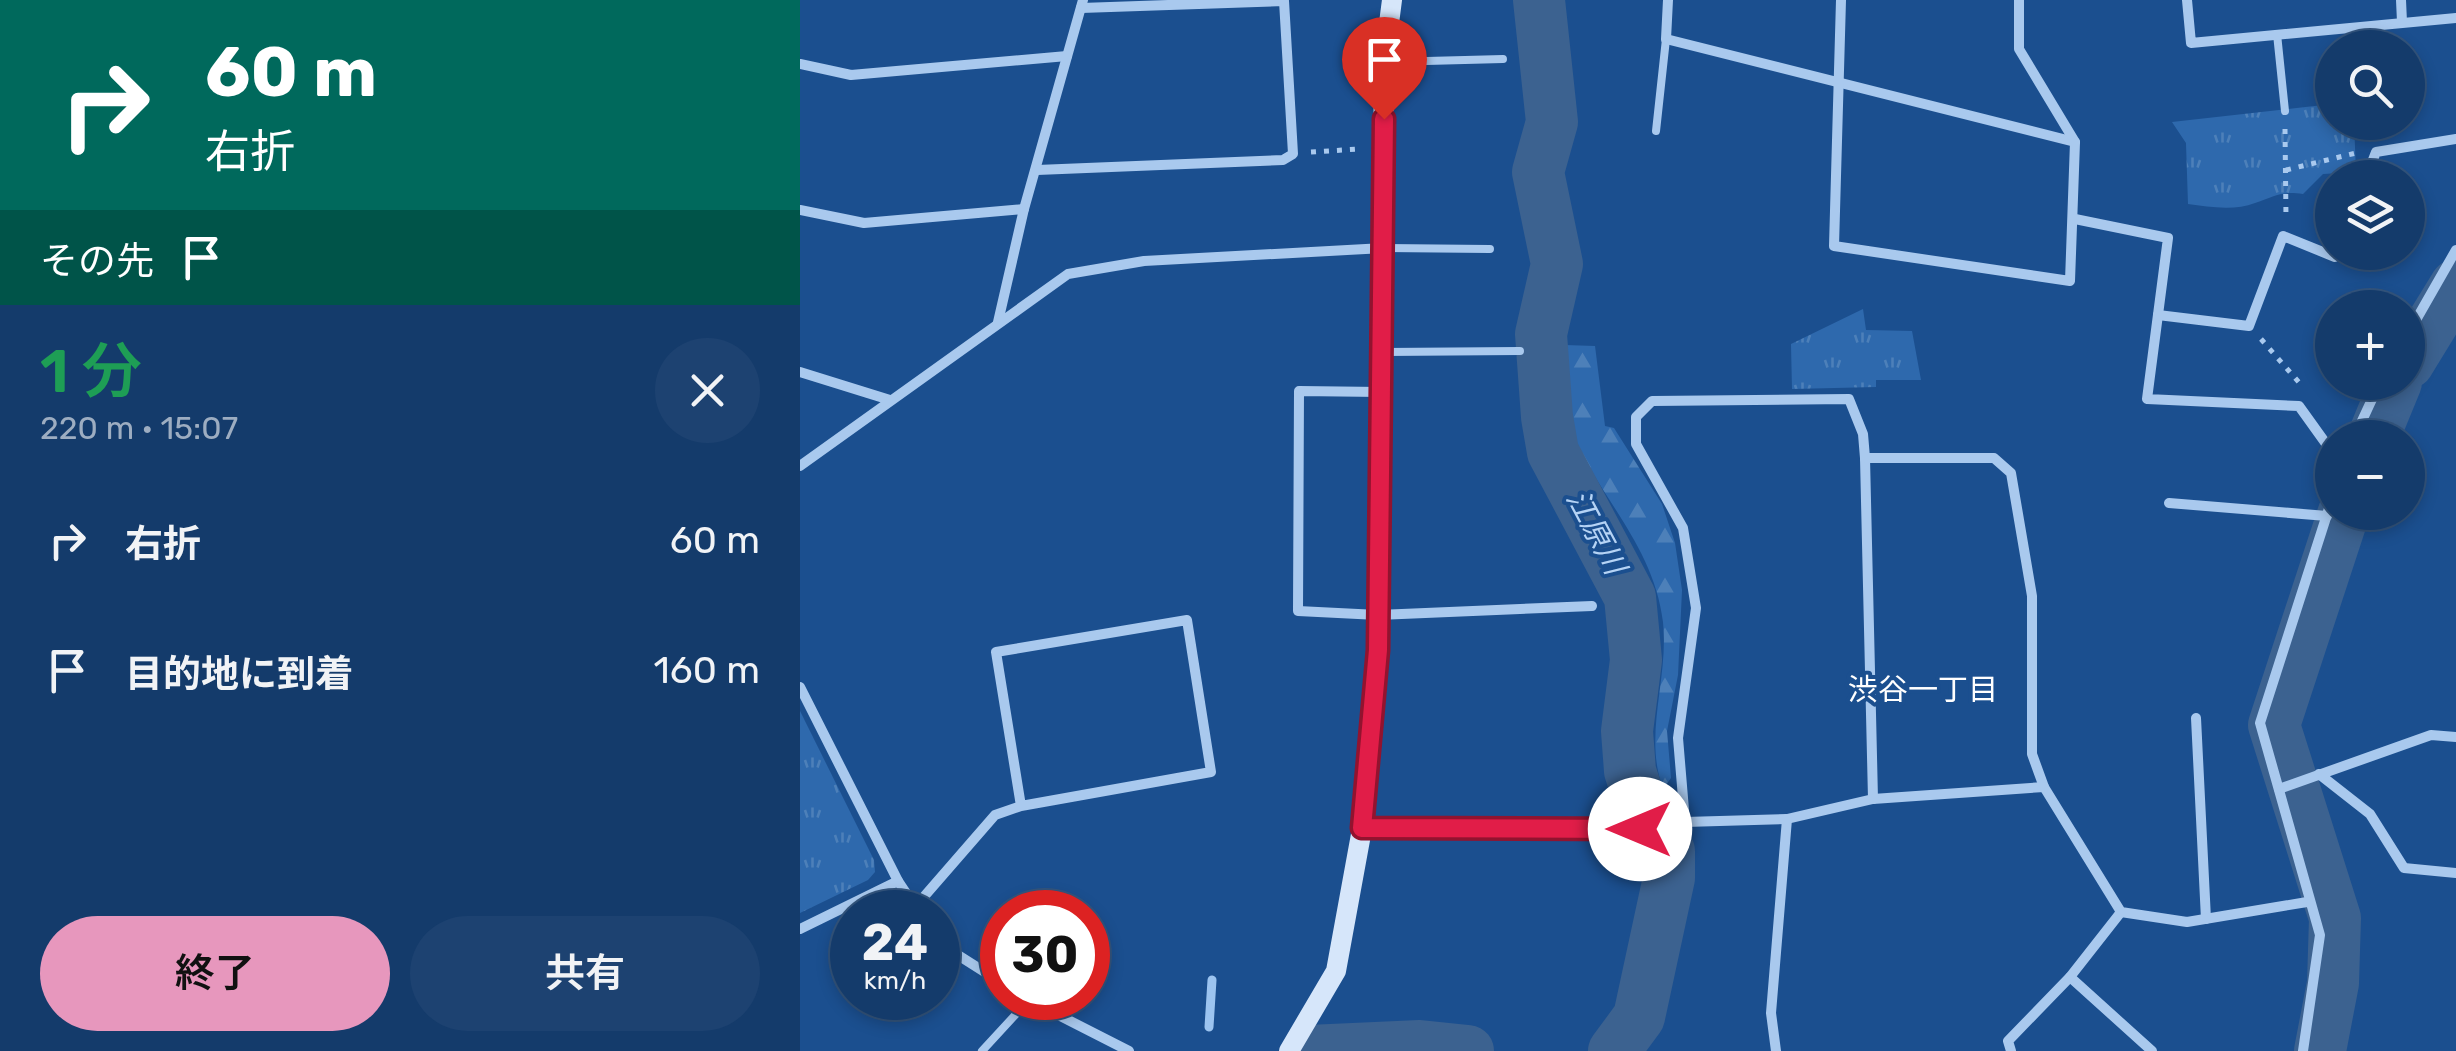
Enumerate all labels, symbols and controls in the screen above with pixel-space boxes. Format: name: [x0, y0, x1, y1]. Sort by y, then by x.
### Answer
pin: [1342, 17, 1427, 120]
map controls: [2315, 30, 2425, 530]
button: search: [2315, 30, 2425, 140]
text: 60 m: [205, 31, 377, 114]
icon: arrive: [1357, 32, 1412, 87]
icon: right: [40, 40, 170, 170]
text: 右折: [205, 125, 295, 178]
button: layers: [2315, 160, 2425, 270]
icon: arrive: [174, 230, 229, 285]
text: その先: [40, 238, 154, 284]
button: +: [2315, 290, 2425, 400]
text: 1 分: [40, 336, 142, 407]
button: close: [655, 338, 760, 443]
text: 220 m · 15:07: [40, 409, 238, 447]
button: −: [2315, 420, 2425, 530]
water label: 江原川: [1559, 484, 1634, 583]
icon: right: [40, 513, 95, 568]
text: 60 m: [670, 517, 760, 563]
text: 右折: [125, 521, 201, 567]
icon: arrive: [40, 643, 95, 698]
text: 160 m: [654, 647, 760, 693]
text: 目的地に到着: [125, 651, 353, 697]
district label: 渋谷一丁目: [1848, 672, 1998, 708]
position arrow: [1588, 777, 1692, 881]
speed limit sign: 30: [980, 890, 1110, 1020]
text: 24: [862, 913, 928, 973]
button: 終了: [40, 916, 390, 1031]
button: 共有: [410, 916, 760, 1031]
text: km/h: [864, 966, 926, 995]

